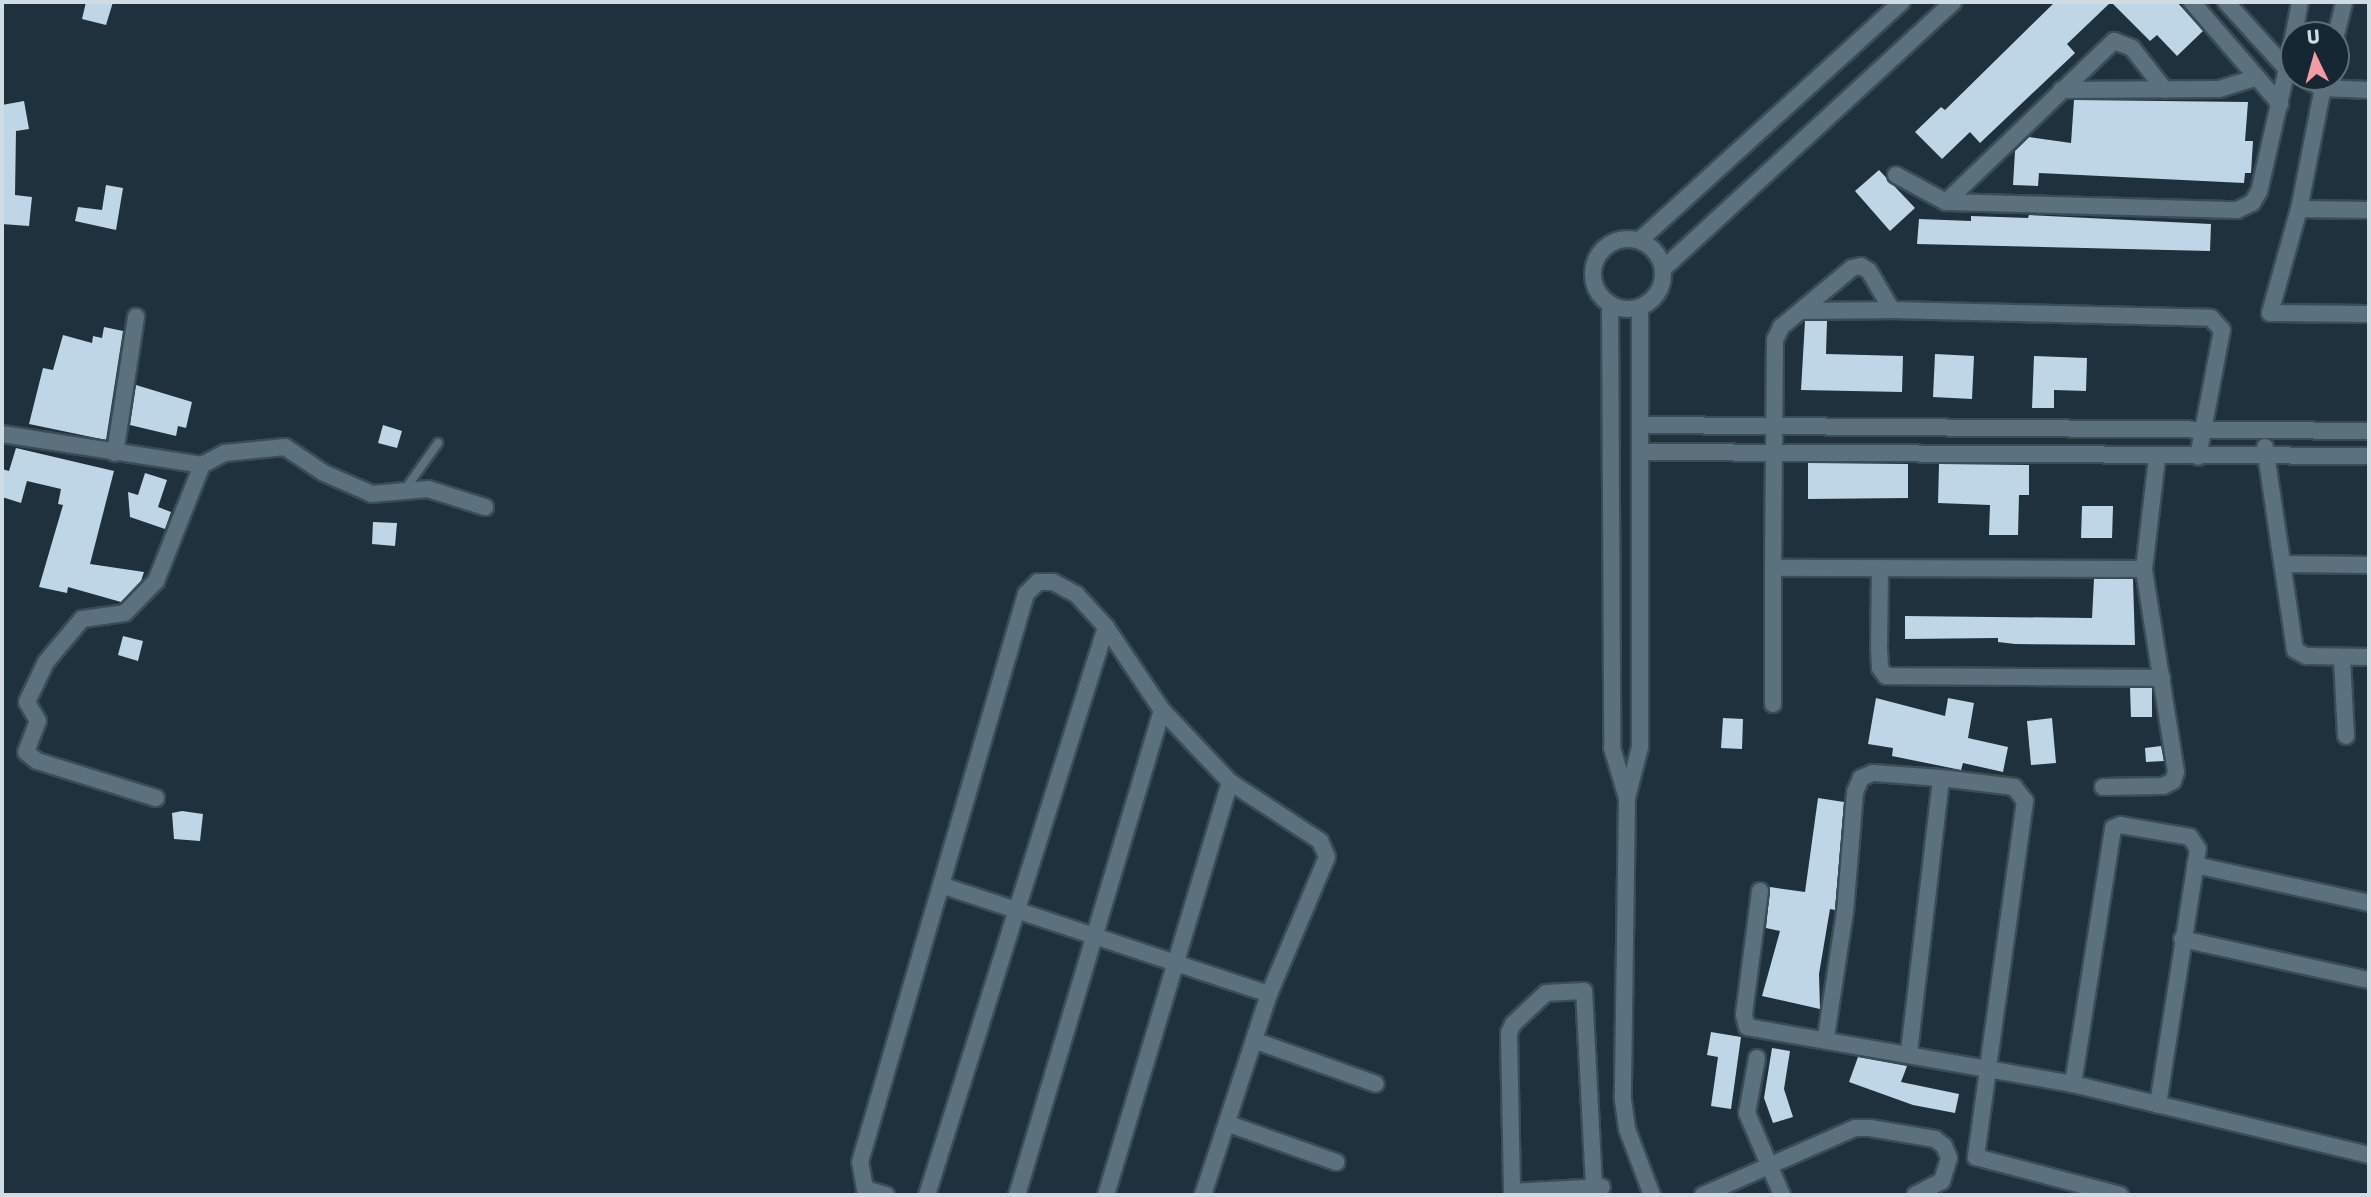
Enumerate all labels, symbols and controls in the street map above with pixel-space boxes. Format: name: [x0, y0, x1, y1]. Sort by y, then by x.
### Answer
north arrow: [2280, 21, 2350, 91]
text: U: [2305, 23, 2321, 51]

